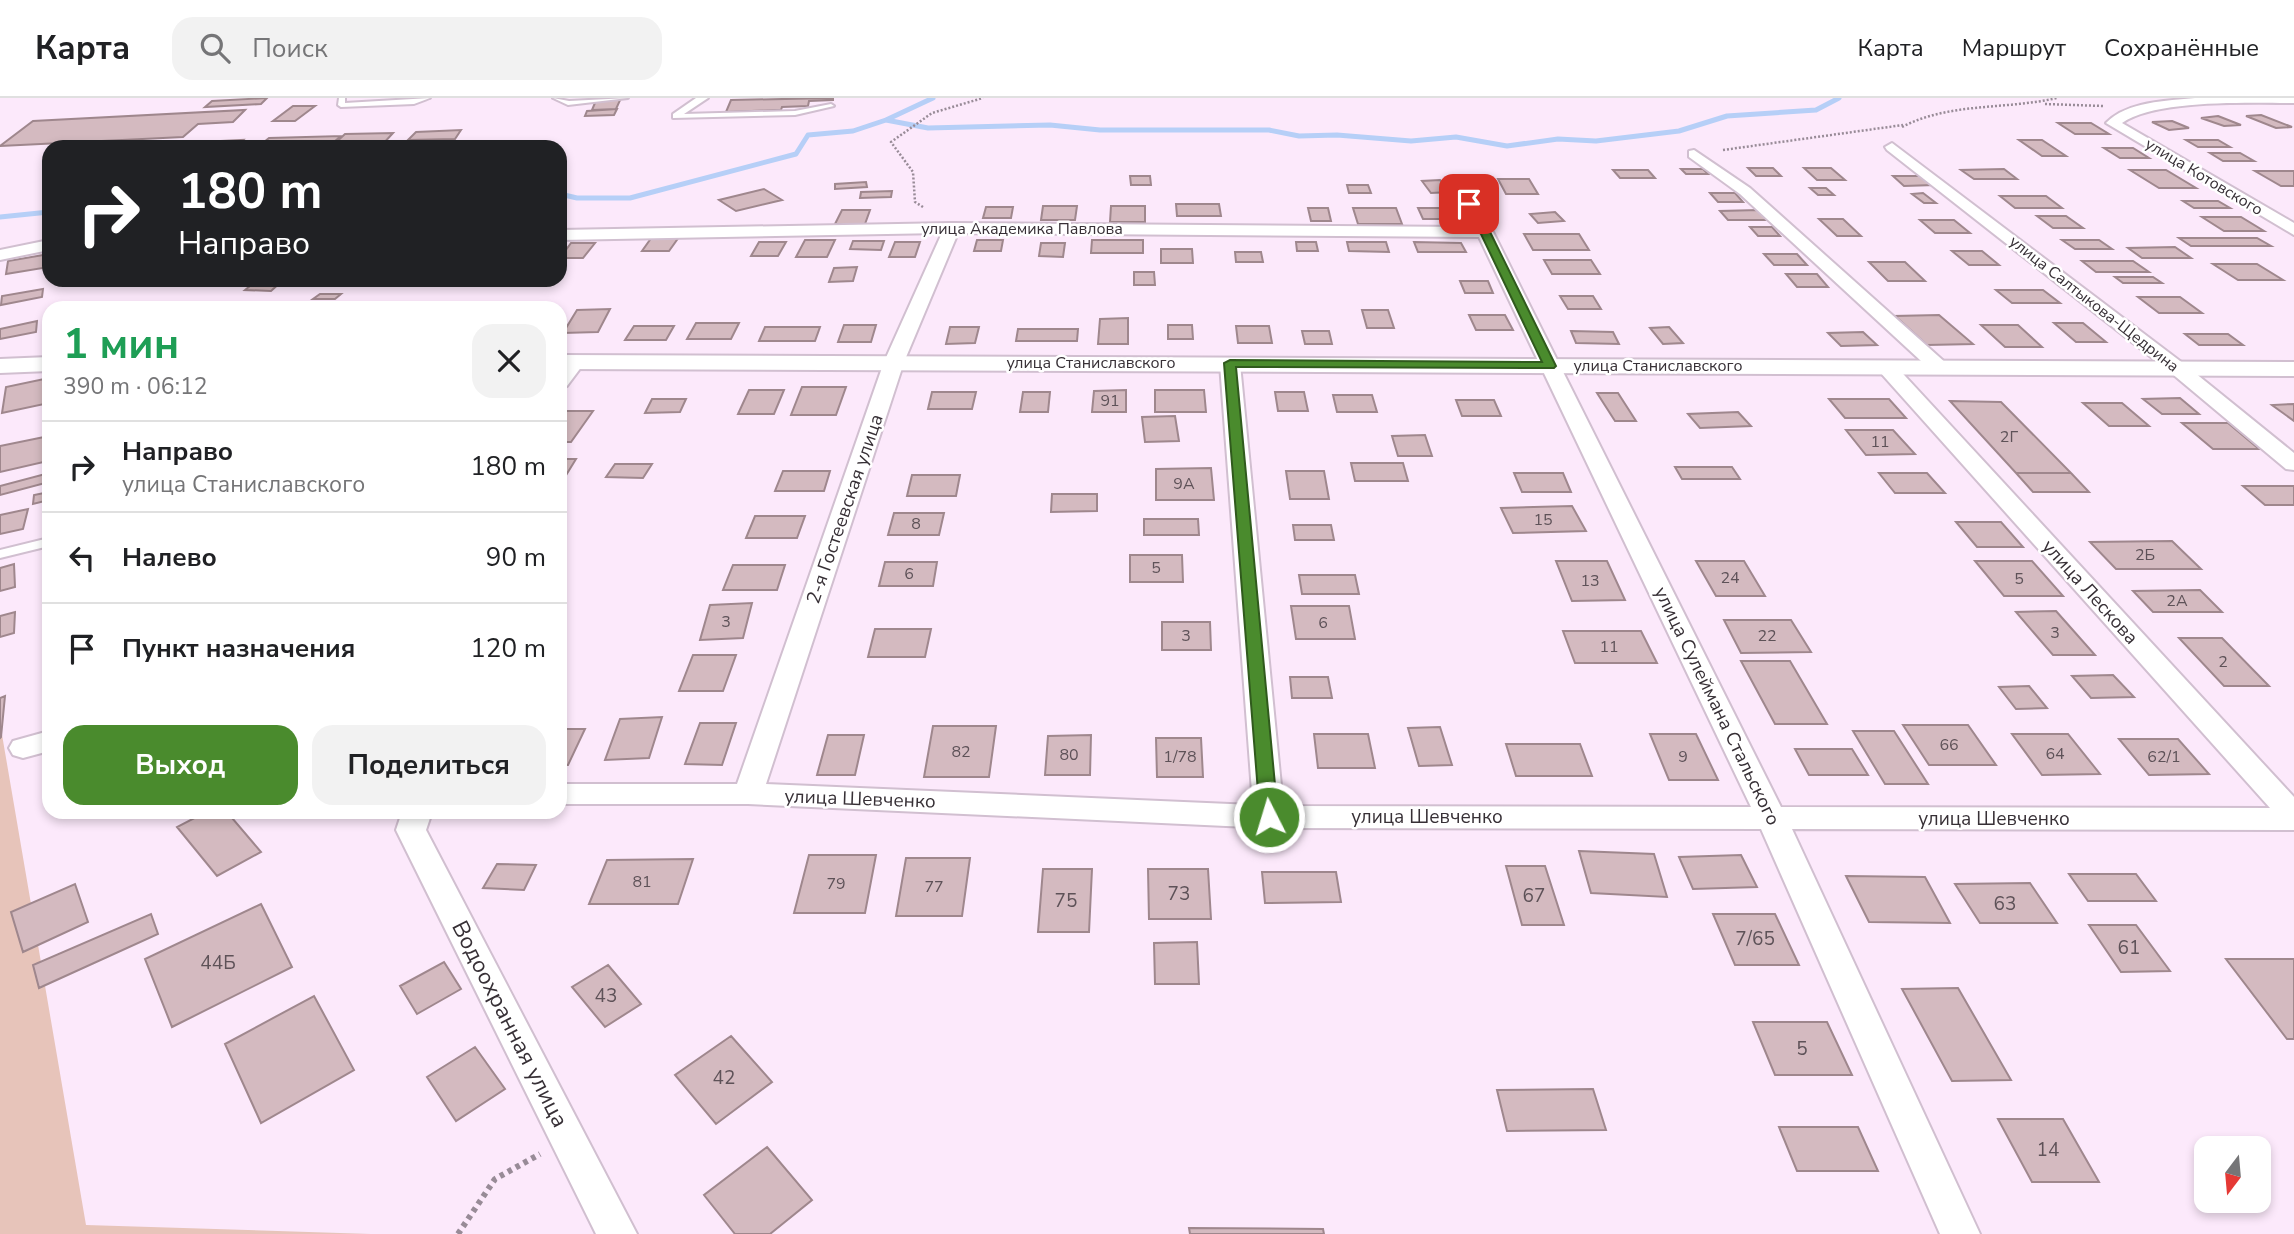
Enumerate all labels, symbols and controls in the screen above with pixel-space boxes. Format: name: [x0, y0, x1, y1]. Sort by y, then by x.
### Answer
search box: [172, 17, 662, 80]
text: Карта: [35, 26, 130, 71]
icon: search: [196, 29, 234, 67]
text: Поиск: [252, 31, 328, 66]
text: Карта: [1858, 32, 1924, 64]
text: Маршрут: [1962, 32, 2066, 64]
text: Сохранённые: [2104, 32, 2259, 64]
street label: улица Котовского: [2141, 133, 2267, 221]
text: 180 m: [178, 158, 322, 225]
icon: right: [63, 168, 154, 259]
pin: [1439, 174, 1499, 234]
icon: arrive: [1450, 185, 1488, 223]
street label: улица Академика Павлова: [921, 218, 1123, 240]
text: Направо: [178, 222, 310, 265]
street label: улица Салтыкова-Щедрина: [2004, 231, 2184, 377]
text: 1 мин: [63, 316, 179, 373]
button: close: [472, 324, 546, 398]
street label: улица Станиславского: [1006, 352, 1176, 374]
street label: улица Станиславского: [1573, 355, 1743, 377]
text: 390 m · 06:12: [63, 371, 208, 402]
house number: 91: [1100, 390, 1120, 412]
street label: 2-я Гостеевская улица: [800, 411, 890, 607]
house number: 2Г: [2000, 426, 2018, 448]
house number: 11: [1870, 431, 1890, 453]
text: Направо: [122, 434, 233, 469]
icon: right: [63, 448, 101, 486]
text: 180 m: [470, 449, 546, 484]
text: улица Станиславского: [122, 469, 365, 500]
house number: 9А: [1173, 473, 1195, 495]
house number: 15: [1533, 509, 1553, 531]
house number: 8: [911, 513, 921, 535]
street label: улица Лескова: [2036, 534, 2144, 650]
icon: left: [63, 539, 101, 577]
text: Налево: [122, 540, 217, 575]
text: 90 m: [486, 540, 546, 575]
house number: 2Б: [2135, 544, 2155, 566]
house number: 5: [1151, 557, 1161, 579]
house number: 6: [904, 563, 914, 585]
house number: 24: [1720, 567, 1740, 589]
house number: 5: [2014, 568, 2024, 590]
house number: 13: [1580, 570, 1600, 592]
street label: улица Сулеймана Стальского: [1648, 582, 1786, 830]
house number: 2А: [2166, 590, 2188, 612]
house number: 3: [721, 611, 731, 633]
house number: 6: [1318, 612, 1328, 634]
house number: 3: [2050, 622, 2060, 644]
house number: 3: [1181, 625, 1191, 647]
house number: 22: [1757, 625, 1777, 647]
icon: arrive: [63, 630, 101, 668]
text: Пункт назначения: [122, 631, 355, 666]
text: 120 m: [470, 631, 546, 666]
house number: 11: [1599, 636, 1619, 658]
house number: 2: [2218, 651, 2228, 673]
button: Выход: [63, 725, 298, 805]
button: Поделиться: [312, 725, 546, 805]
house number: 66: [1939, 734, 1959, 756]
house number: 82: [951, 741, 971, 763]
house number: 64: [2045, 743, 2065, 765]
house number: 80: [1059, 744, 1079, 766]
house number: 1/78: [1163, 746, 1197, 768]
house number: 9: [1678, 746, 1688, 768]
house number: 62/1: [2147, 746, 2181, 768]
position arrow: [1232, 780, 1306, 854]
street label: улица Шевченко: [784, 783, 936, 815]
street label: улица Шевченко: [1351, 804, 1503, 830]
street label: улица Шевченко: [1918, 806, 2070, 832]
house number: 81: [632, 871, 652, 893]
house number: 79: [826, 873, 846, 895]
house number: 77: [924, 876, 944, 898]
house number: 73: [1168, 881, 1190, 907]
house number: 67: [1523, 883, 1545, 909]
house number: 75: [1055, 888, 1077, 914]
house number: 63: [1994, 891, 2016, 917]
street label: Водоохранная улица: [444, 915, 576, 1133]
house number: 7/65: [1735, 926, 1775, 952]
house number: 61: [2118, 935, 2140, 961]
house number: 44Б: [200, 950, 236, 976]
house number: 43: [595, 983, 617, 1009]
house number: 5: [1796, 1036, 1808, 1062]
house number: 42: [713, 1065, 735, 1091]
north arrow: [2194, 1136, 2272, 1213]
map controls: [2194, 1136, 2271, 1213]
house number: 14: [2037, 1137, 2059, 1163]

